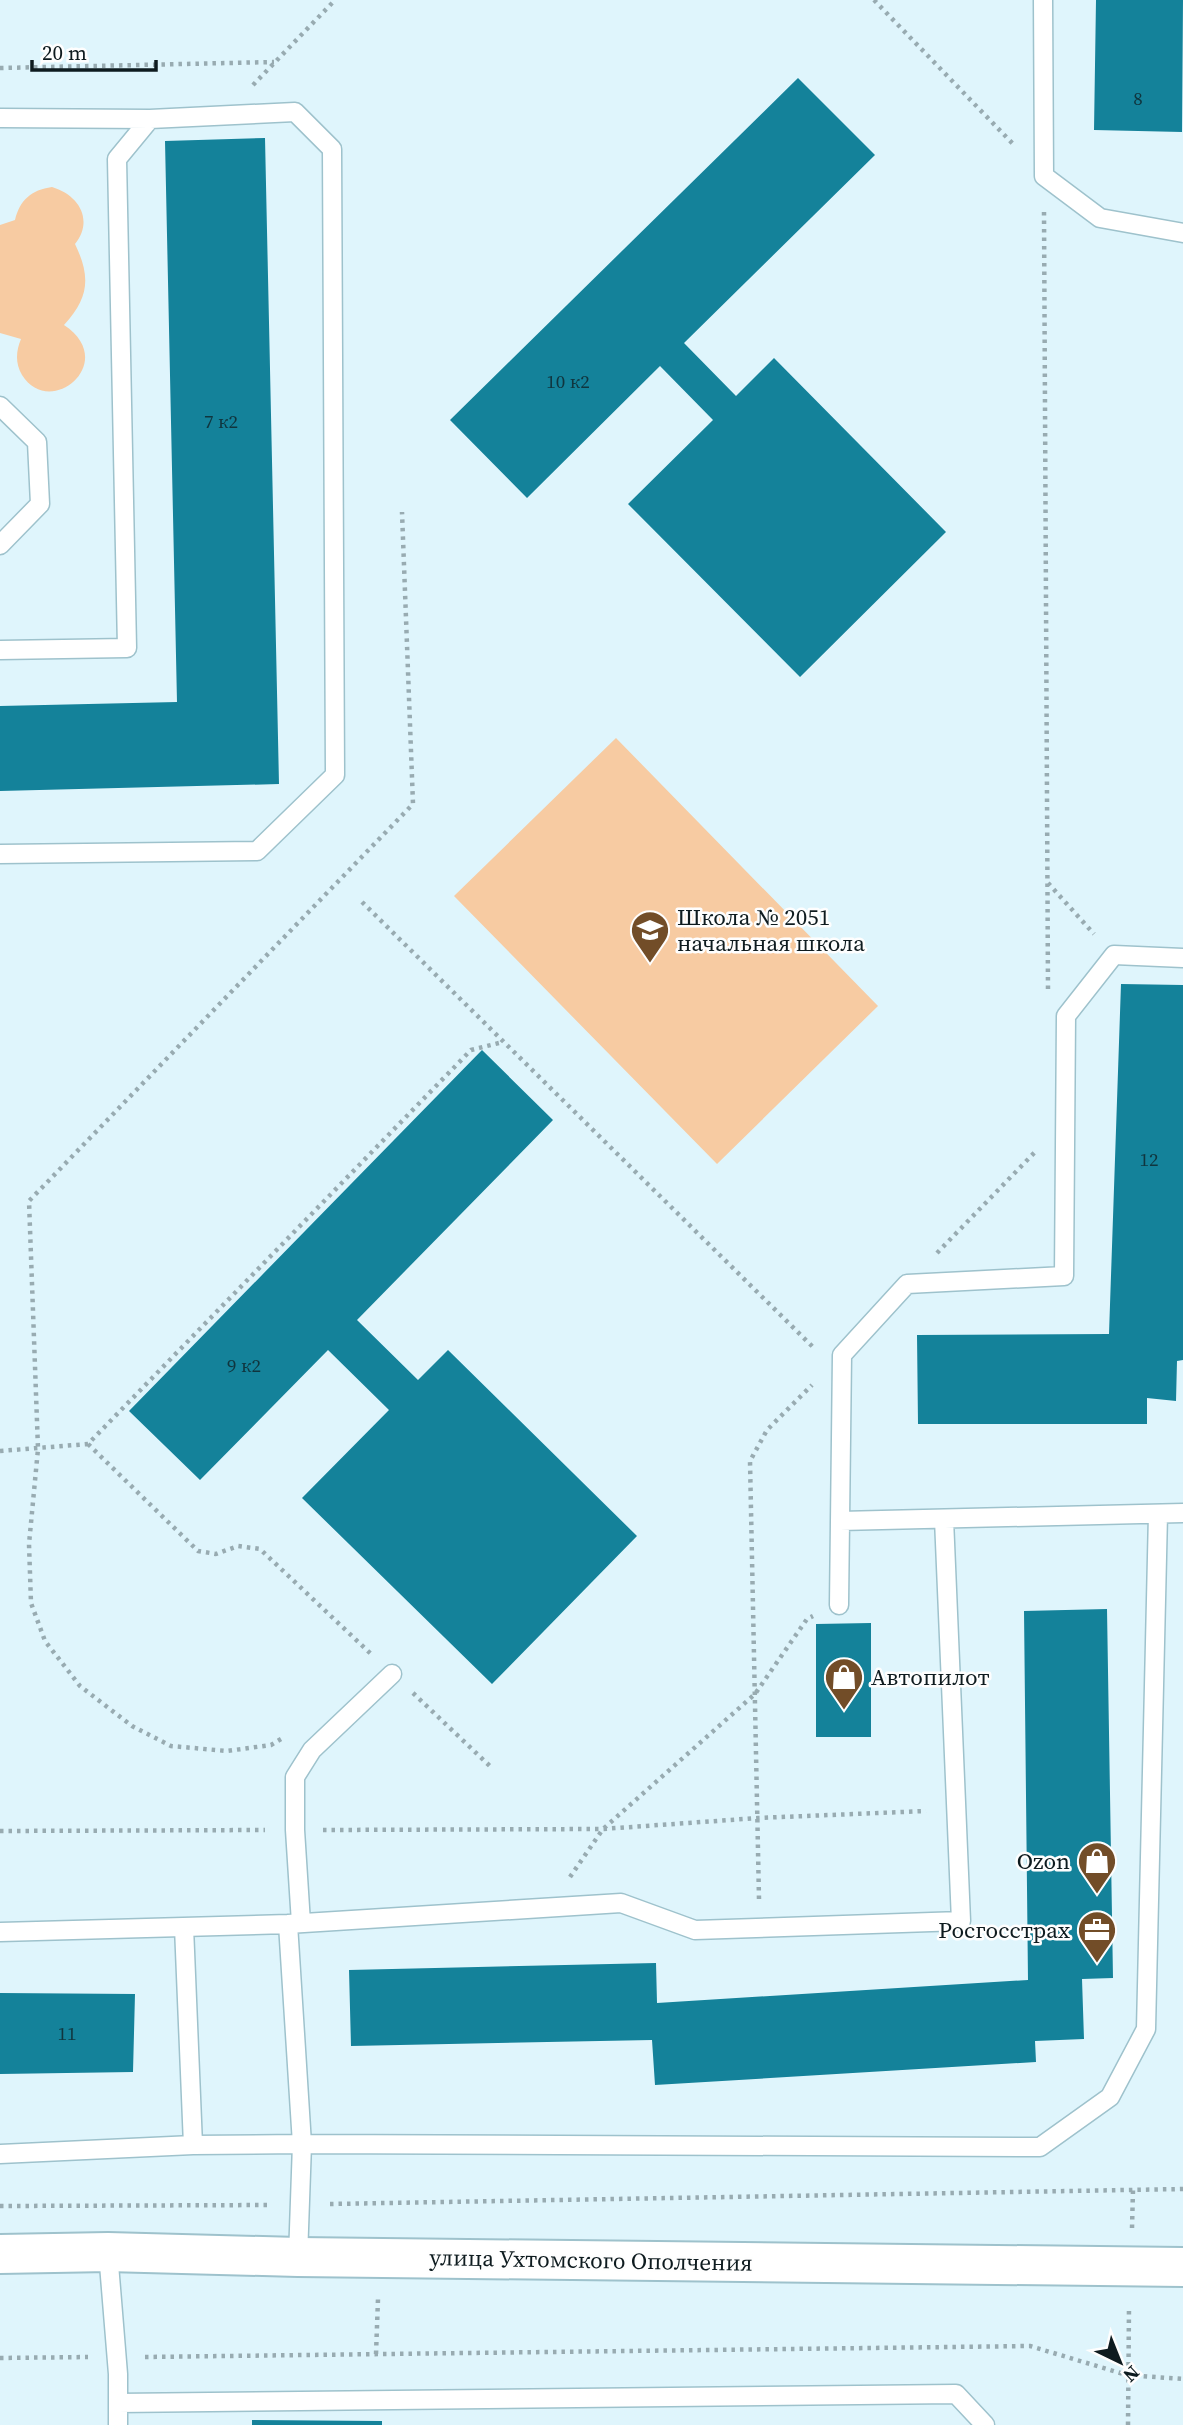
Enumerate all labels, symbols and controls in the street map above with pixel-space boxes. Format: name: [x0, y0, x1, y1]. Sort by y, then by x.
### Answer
scale bar: [32, 28, 156, 72]
text: 20 m: [42, 38, 87, 67]
house number: 8: [1133, 85, 1143, 111]
house number: 10 к2: [546, 368, 590, 394]
house number: 7 к2: [204, 408, 238, 434]
place label: Школа № 2051 начальная школа: [677, 901, 865, 959]
school or university icon: Школа № 2051 начальная школа: [629, 909, 671, 964]
house number: 12: [1139, 1146, 1159, 1172]
house number: 9 к2: [227, 1352, 261, 1378]
shop icon: Автопилот: [823, 1656, 865, 1711]
place label: Автопилот: [871, 1661, 990, 1693]
shop icon: Ozon: [1076, 1840, 1118, 1895]
place label: Ozon: [1017, 1845, 1070, 1877]
office icon: Росгосстрах: [1076, 1909, 1118, 1964]
place label: Росгосстрах: [938, 1914, 1070, 1946]
house number: 11: [57, 2020, 77, 2046]
street label: улица Ухтомского Ополчения: [429, 2241, 753, 2279]
north arrow: [1085, 2327, 1155, 2397]
text: N: [1118, 2360, 1146, 2389]

